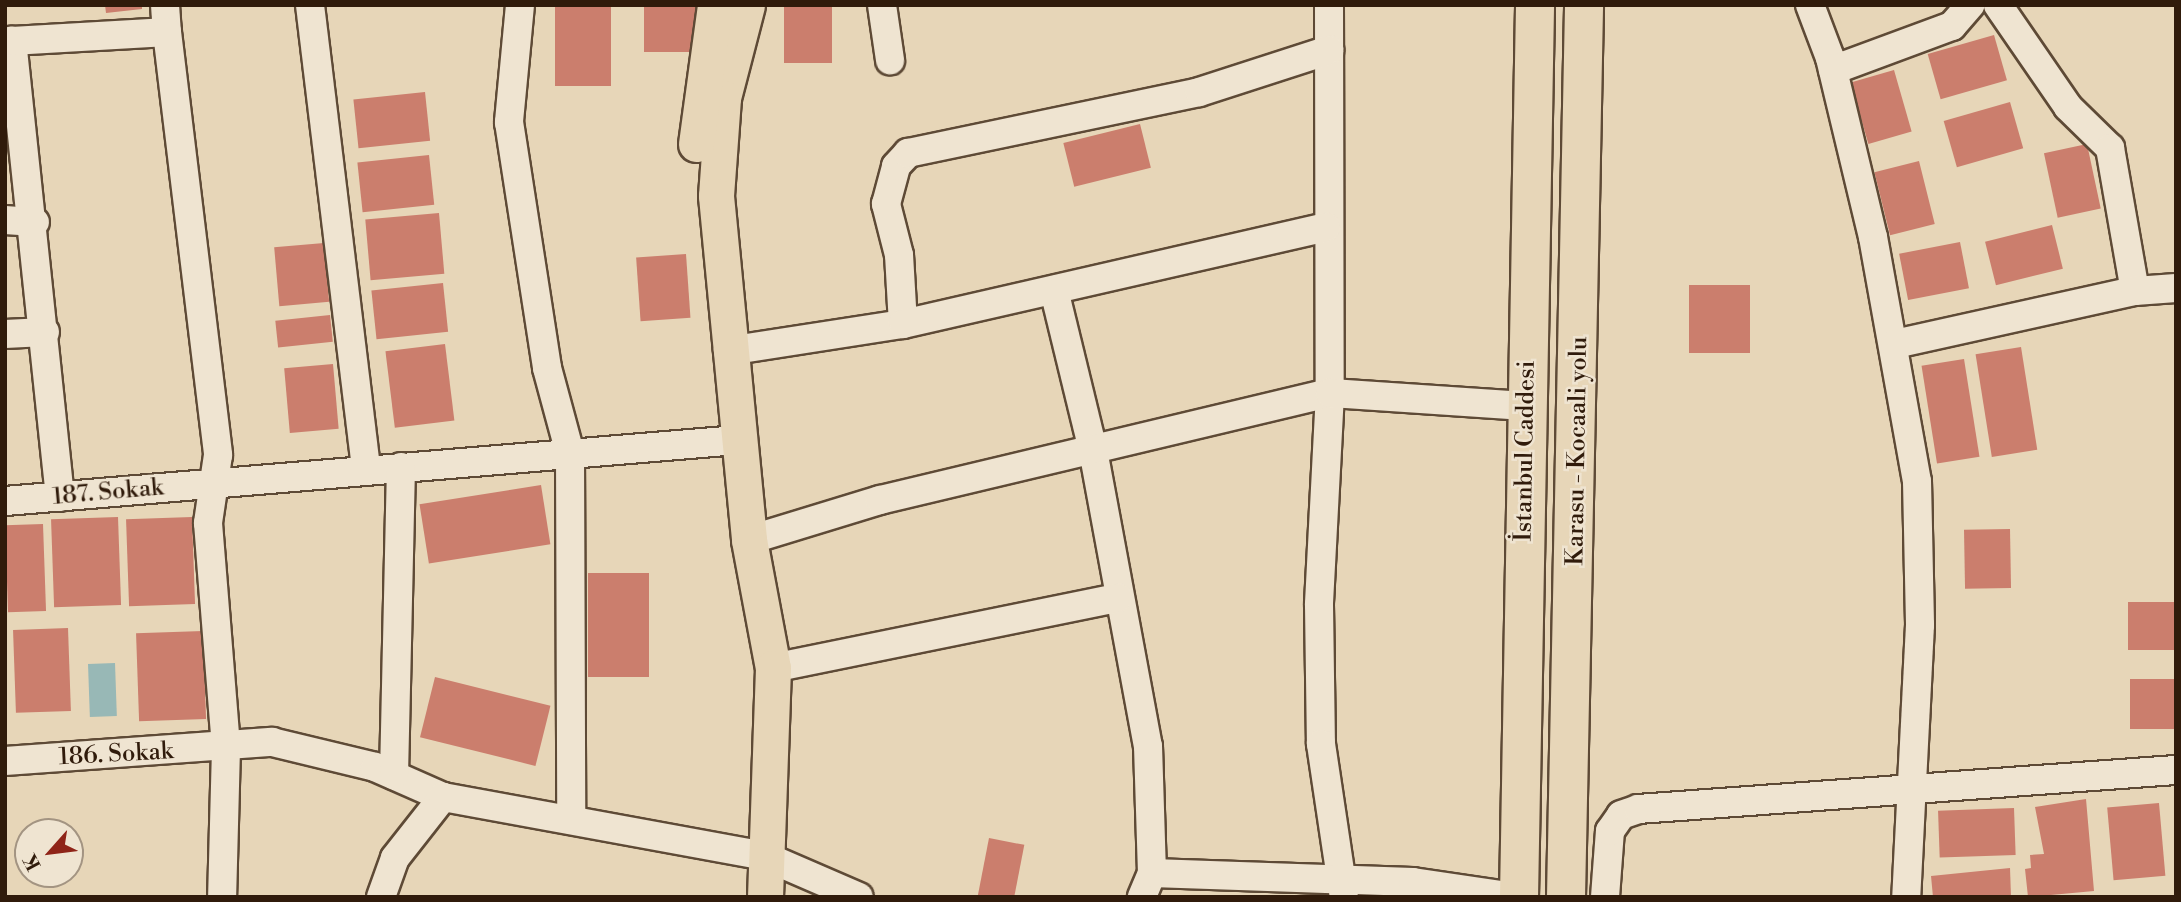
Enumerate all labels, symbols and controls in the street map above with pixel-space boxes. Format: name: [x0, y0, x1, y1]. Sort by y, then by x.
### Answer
street label: Karasu - Kocaali yolu: [1562, 336, 1594, 566]
street label: İstanbul Caddesi: [1510, 360, 1542, 542]
street label: 187. Sokak: [51, 474, 165, 512]
street label: 186. Sokak: [58, 738, 174, 772]
north arrow: [14, 818, 84, 888]
text: K: [18, 849, 46, 874]

